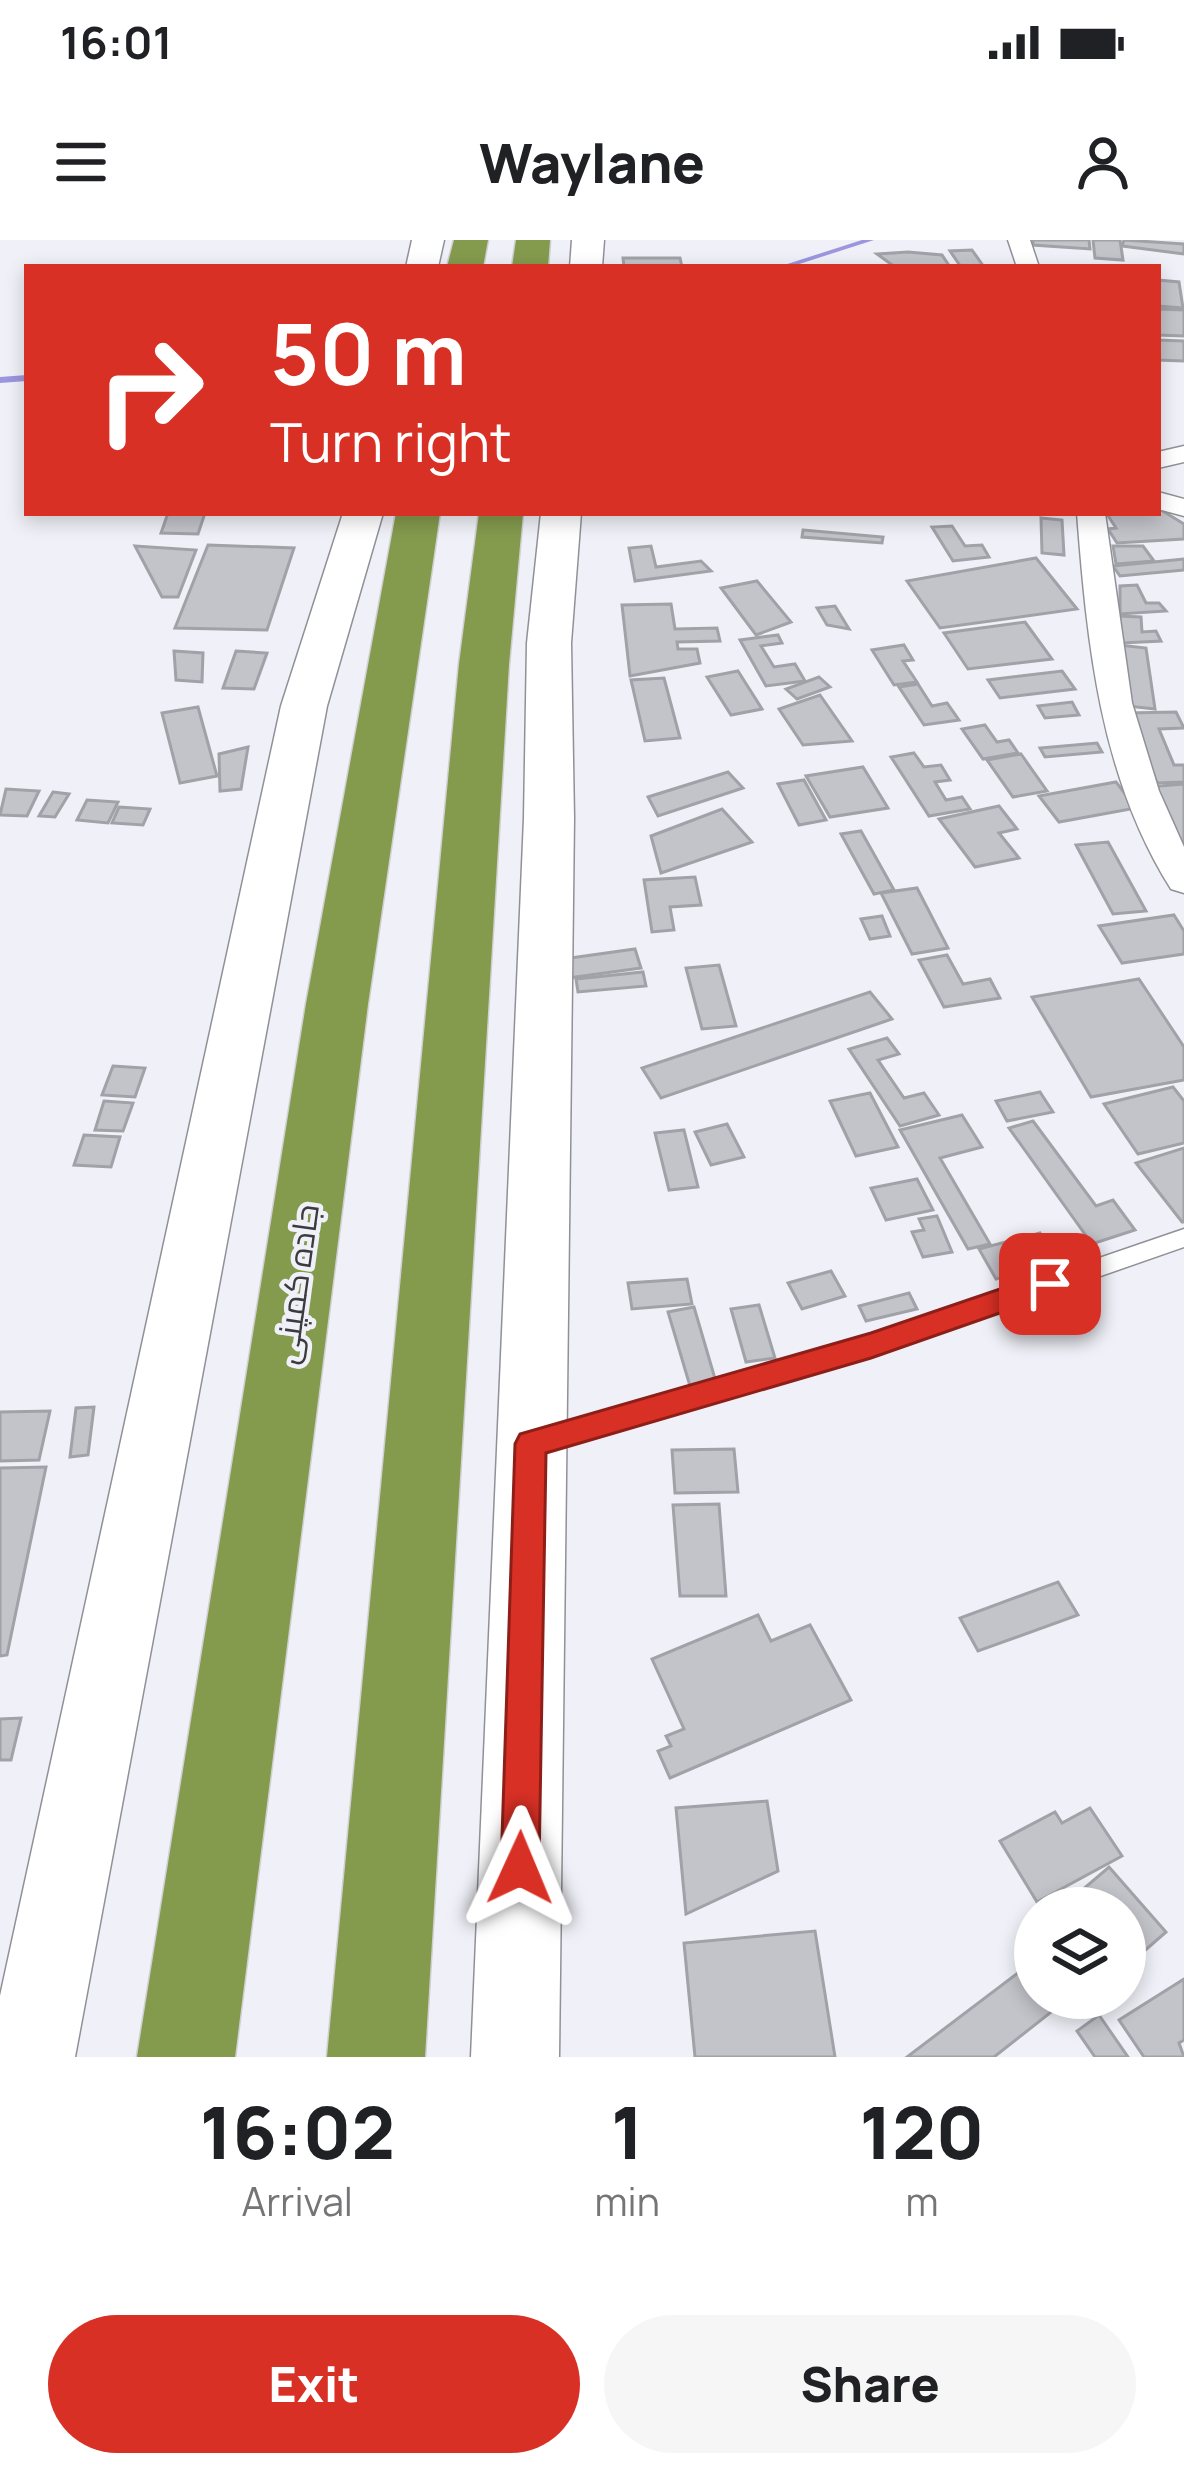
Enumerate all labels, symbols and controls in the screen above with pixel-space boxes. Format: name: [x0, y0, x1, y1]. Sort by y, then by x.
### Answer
text: 16:01: [60, 11, 172, 73]
text: Waylane: [479, 125, 705, 199]
icon: menu: [48, 129, 114, 195]
icon: person: [1070, 129, 1136, 195]
text: 50 m: [270, 295, 467, 410]
icon: right: [72, 312, 228, 468]
text: Turn right: [270, 404, 512, 478]
street label: جاده کمپنی: [262, 1201, 329, 1367]
pin: [999, 1233, 1101, 1335]
icon: arrive: [1017, 1251, 1083, 1317]
position arrow: [457, 1805, 583, 1931]
map controls: [1014, 1887, 1146, 2019]
button: layers: [1014, 1887, 1146, 2019]
text: 16:02: [200, 2082, 395, 2181]
text: 1: [611, 2082, 644, 2181]
text: 120: [860, 2082, 984, 2181]
text: Arrival: [242, 2174, 353, 2228]
text: min: [595, 2174, 660, 2228]
text: m: [905, 2174, 938, 2228]
button: Exit: [48, 2315, 580, 2453]
button: Share: [604, 2315, 1136, 2453]

